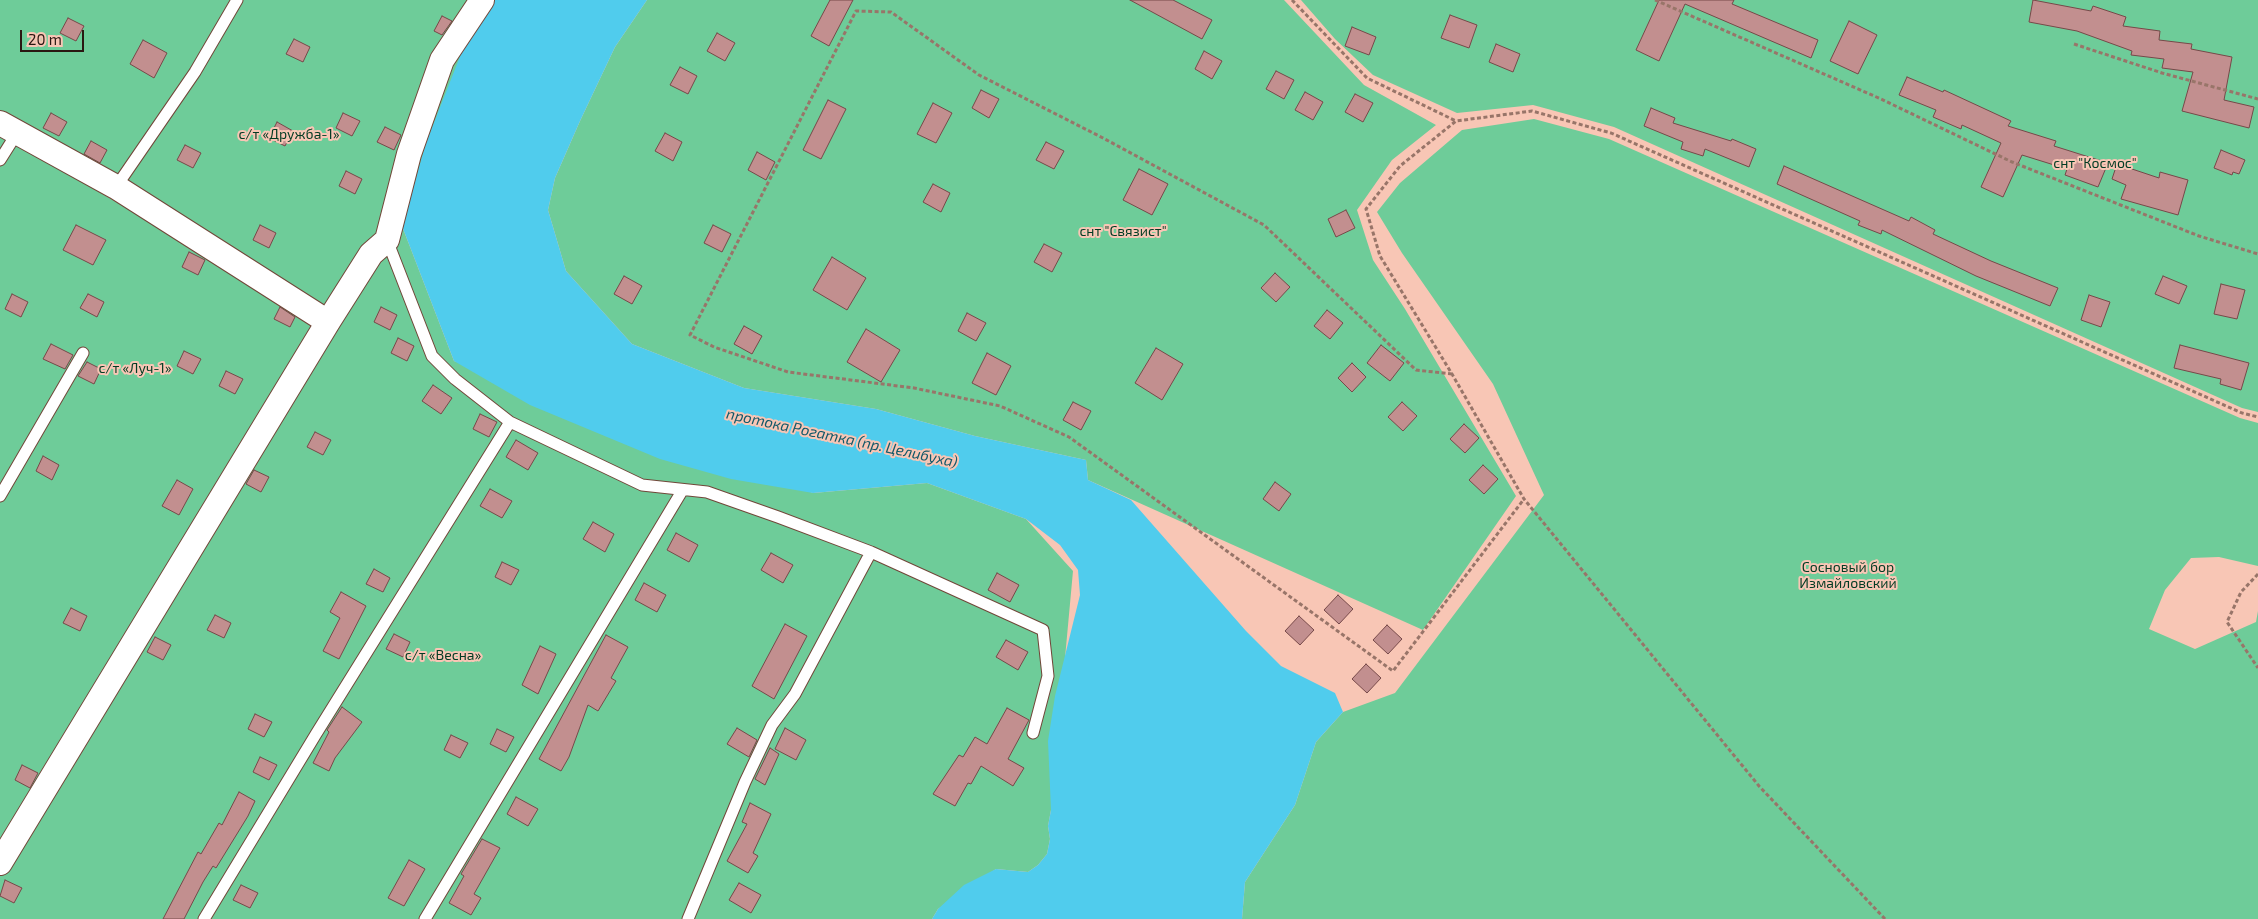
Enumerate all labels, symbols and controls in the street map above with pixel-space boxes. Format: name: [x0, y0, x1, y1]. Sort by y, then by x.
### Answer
scale bar: [22, 20, 86, 52]
text: 20 m: [28, 30, 62, 48]
park label: с/т «Дружба-1»: [238, 126, 340, 142]
park label: снт "Космос": [2053, 155, 2137, 171]
park label: снт "Связист": [1079, 223, 1167, 239]
park label: с/т «Луч-1»: [98, 360, 172, 376]
water label: протока Рогатка (пр. Целибуха): [725, 405, 959, 471]
park label: Сосновый бор Измайловский: [1799, 559, 1897, 592]
park label: с/т «Весна»: [405, 647, 481, 663]

